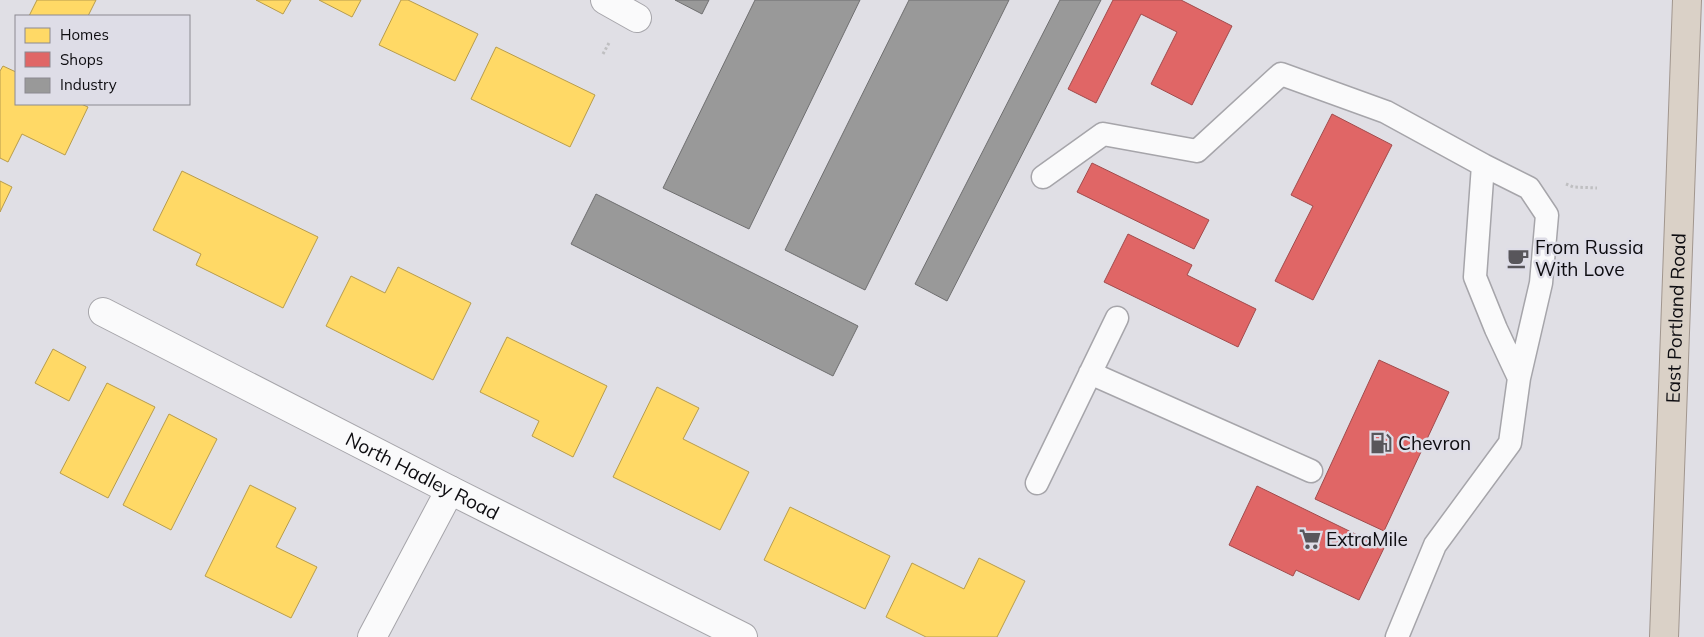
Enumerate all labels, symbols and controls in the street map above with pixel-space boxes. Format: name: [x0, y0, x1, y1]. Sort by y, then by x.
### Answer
legend: [15, 15, 190, 105]
text: Homes: [60, 25, 109, 44]
text: Shops: [60, 50, 103, 69]
text: Industry: [60, 75, 117, 94]
street label: East Portland Road: [1660, 233, 1691, 404]
place label: From Russia With Love: [1535, 235, 1644, 281]
cafe icon: From Russia With Love: [1505, 245, 1531, 271]
street label: North Hadley Road: [342, 427, 503, 525]
fuel station icon: Chevron: [1368, 430, 1394, 456]
place label: Chevron: [1398, 431, 1471, 455]
supermarket icon: ExtraMile: [1297, 526, 1323, 552]
place label: ExtraMile: [1326, 527, 1408, 551]

